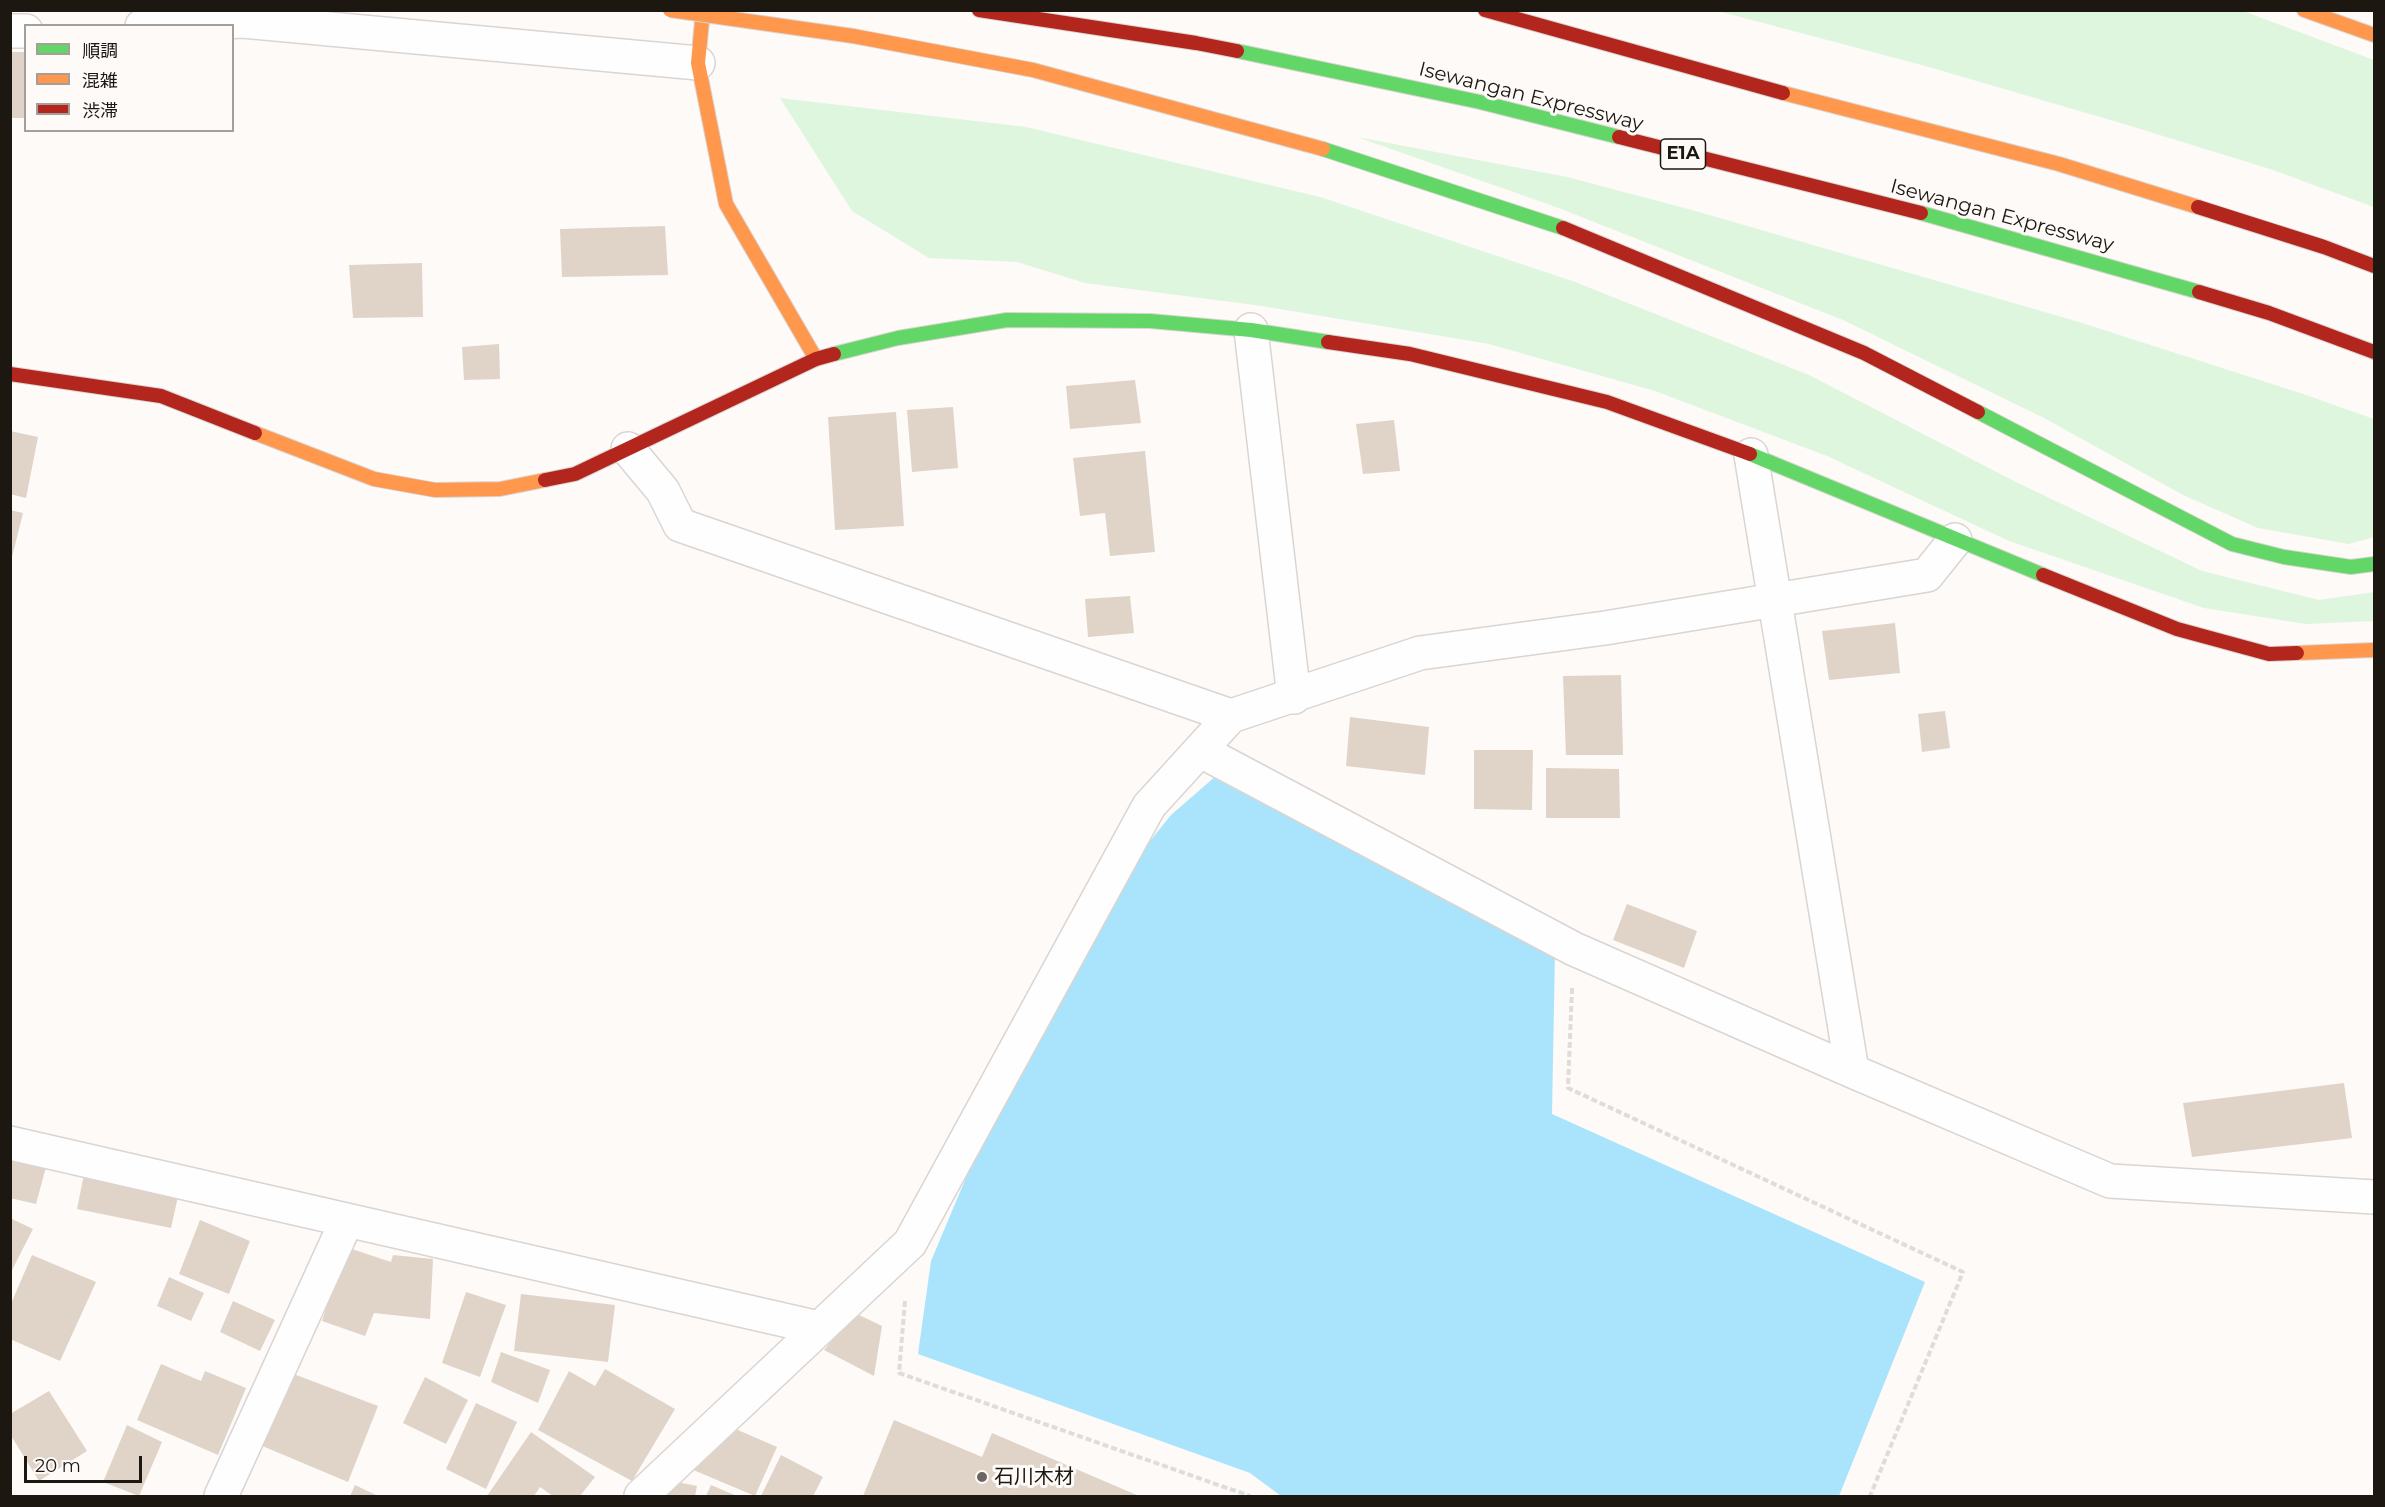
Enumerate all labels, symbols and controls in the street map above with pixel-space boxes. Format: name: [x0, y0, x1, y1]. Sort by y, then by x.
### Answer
legend: [24, 24, 234, 132]
text: 順調: [82, 40, 118, 62]
street label: Isewangan Expressway: [1416, 57, 1646, 137]
text: 混雑: [82, 70, 118, 92]
text: 渋滞: [82, 100, 118, 122]
road number: E1A: [1660, 139, 1706, 169]
street label: Isewangan Expressway: [1888, 175, 2116, 257]
scale bar: [27, 1444, 146, 1482]
text: 20 m: [35, 1455, 81, 1477]
place label: 石川木材: [994, 1465, 1074, 1489]
marker: 石川木材: [975, 1470, 989, 1484]

